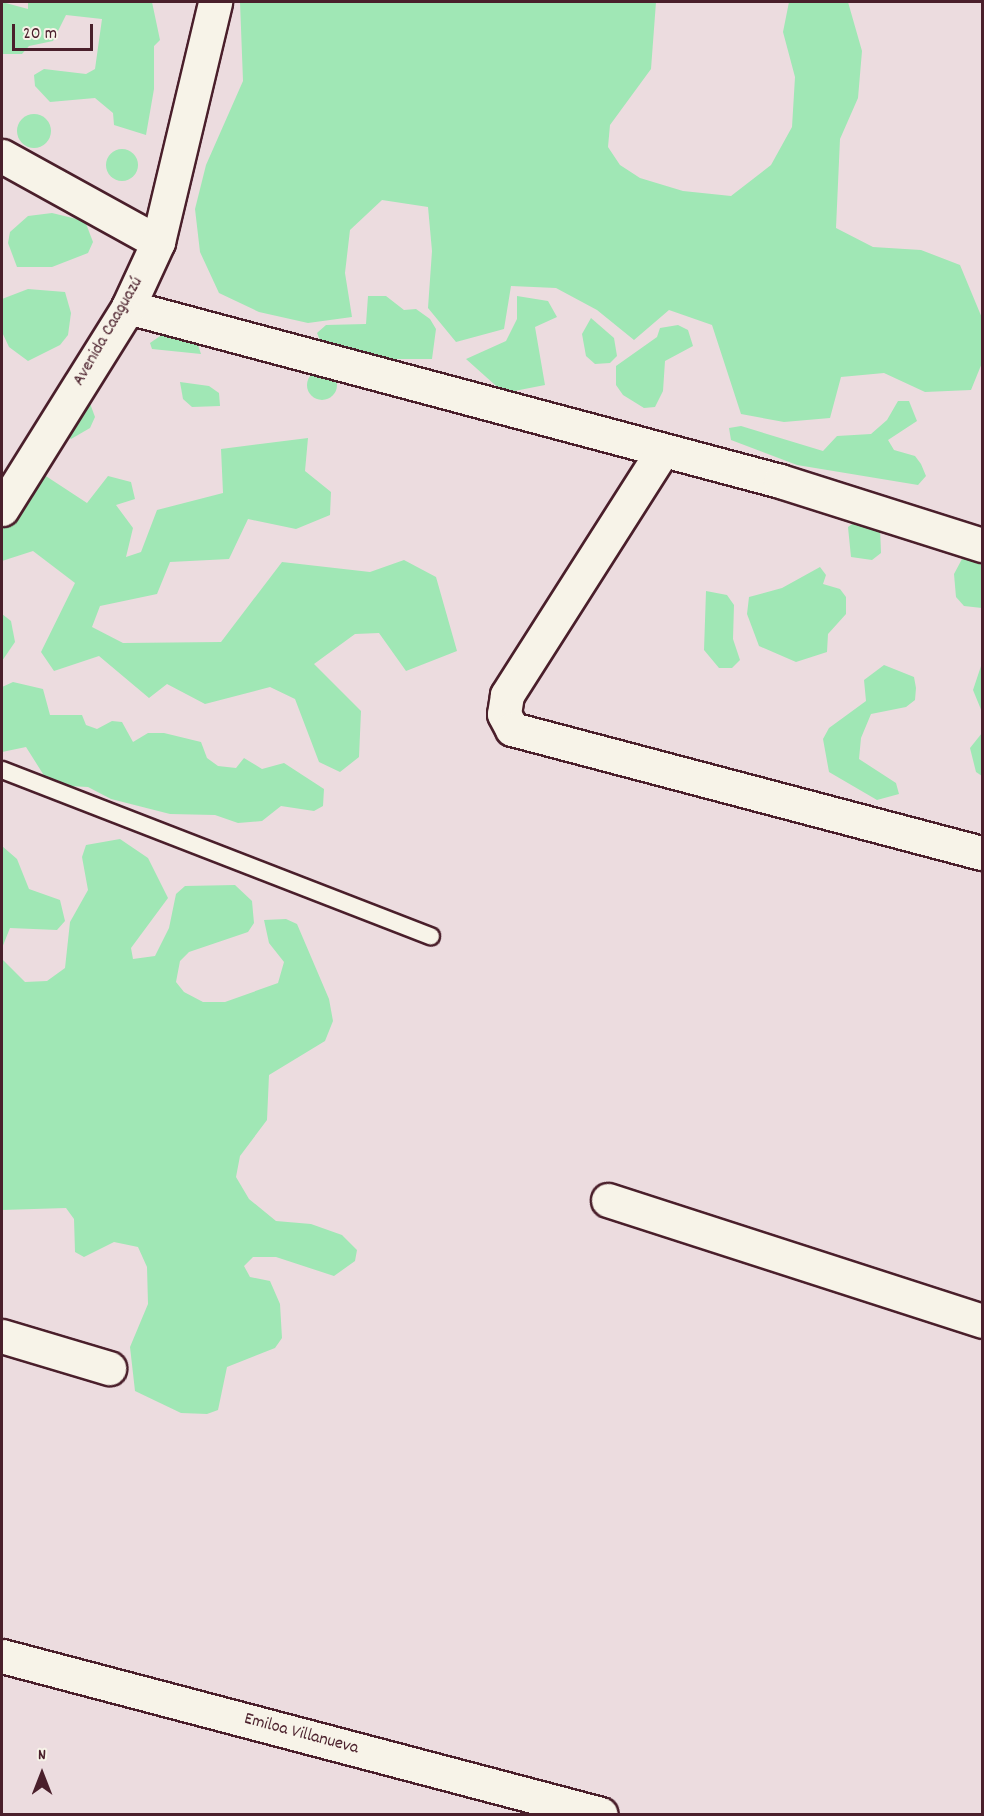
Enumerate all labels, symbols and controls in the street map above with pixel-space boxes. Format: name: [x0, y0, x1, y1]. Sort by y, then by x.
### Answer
scale bar: [15, 12, 96, 50]
text: 20 m: [23, 22, 57, 47]
street label: Avenida Caaguazú: [69, 274, 149, 390]
street label: Emiloa Villanueva: [241, 1709, 361, 1761]
north arrow: [12, 1744, 72, 1804]
text: N: [38, 1744, 46, 1767]

